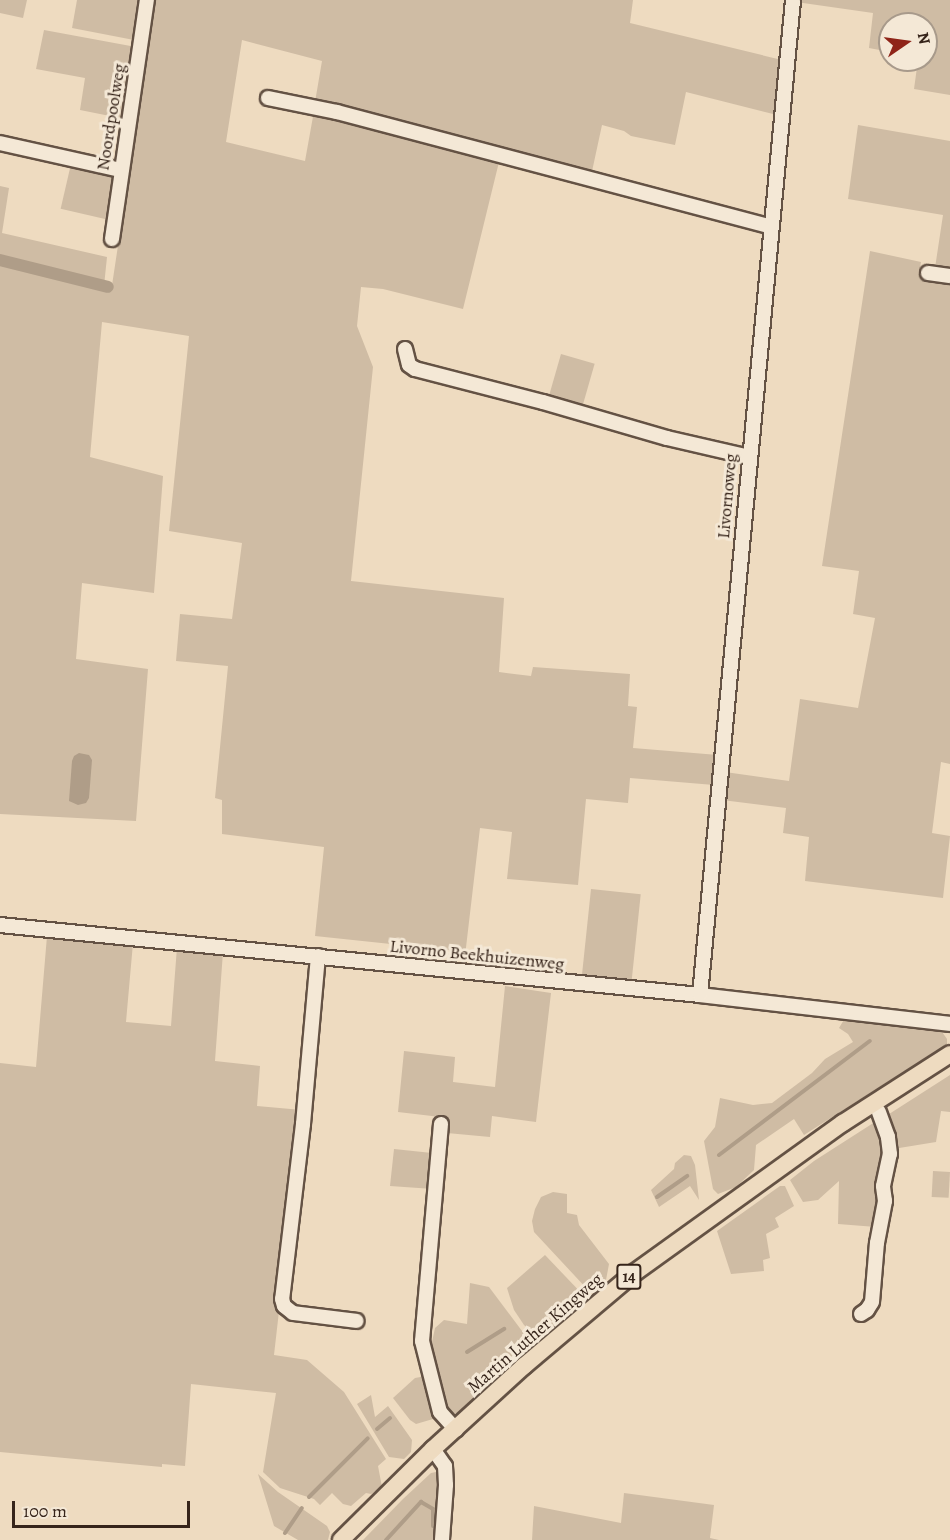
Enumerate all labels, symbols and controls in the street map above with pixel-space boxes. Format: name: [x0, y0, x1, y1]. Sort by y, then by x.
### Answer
north arrow: [878, 12, 938, 72]
text: N: [912, 30, 936, 47]
street label: Noordpoolweg: [92, 62, 130, 172]
street label: Livornoweg: [713, 452, 741, 540]
street label: Livorno Beekhuizenweg: [389, 935, 565, 975]
road number: 14: [616, 1264, 642, 1290]
street label: Martin Luther Kingweg: [463, 1268, 607, 1398]
scale bar: [15, 1489, 194, 1527]
text: 100 m: [23, 1499, 67, 1523]

